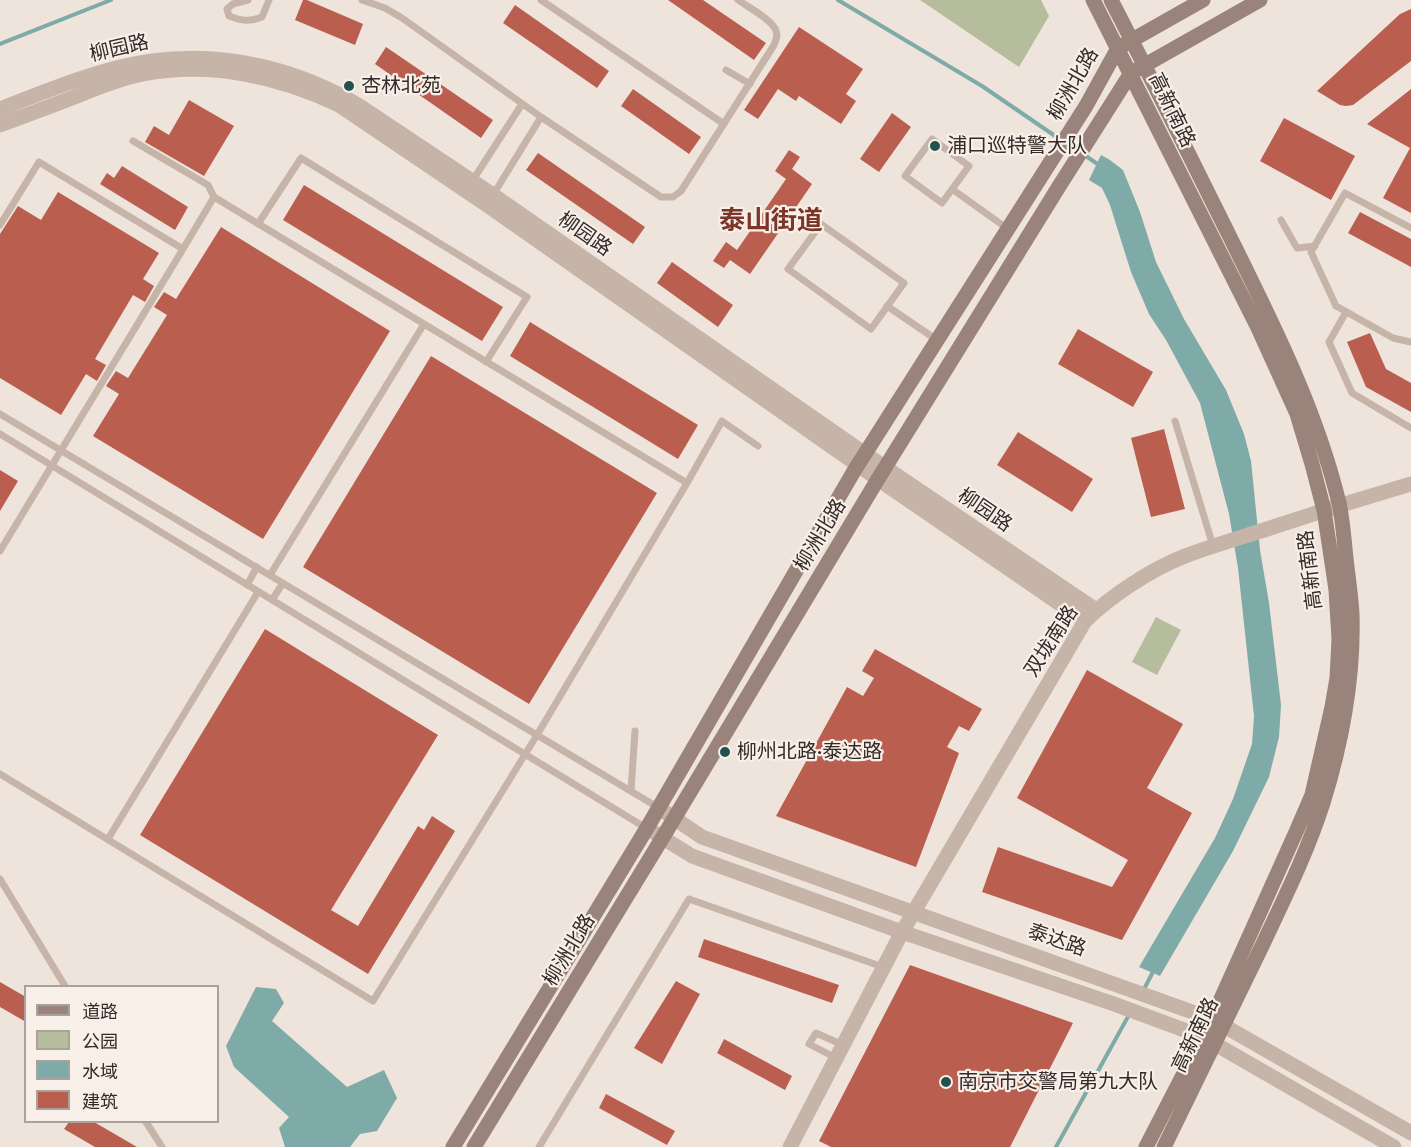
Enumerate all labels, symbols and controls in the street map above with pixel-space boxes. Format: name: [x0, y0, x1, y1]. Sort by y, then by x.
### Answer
street label: 柳园路: [87, 30, 151, 66]
street label: 柳洲北路: [1043, 43, 1103, 125]
street label: 高新南路: [1144, 69, 1200, 151]
place label: 杏林北苑: [361, 74, 441, 98]
marker: 杏林北苑: [342, 79, 356, 93]
place label: 浦口巡特警大队: [947, 134, 1087, 158]
marker: 浦口巡特警大队: [928, 139, 942, 153]
district label: 泰山街道: [719, 205, 823, 237]
street label: 柳园路: [554, 207, 616, 261]
street label: 柳园路: [953, 483, 1017, 537]
street label: 柳洲北路: [789, 495, 851, 575]
street label: 高新南路: [1293, 529, 1327, 611]
street label: 双垅南路: [1019, 601, 1083, 681]
place label: 柳州北路·泰达路: [737, 740, 882, 764]
marker: 柳州北路·泰达路: [718, 745, 732, 759]
street label: 柳洲北路: [538, 910, 600, 990]
street label: 泰达路: [1025, 919, 1089, 961]
legend: [24, 985, 219, 1123]
street label: 高新南路: [1167, 994, 1223, 1076]
text: 道路: [82, 1000, 118, 1022]
text: 公园: [82, 1030, 118, 1052]
text: 水域: [82, 1060, 118, 1082]
place label: 南京市交警局第九大队: [958, 1070, 1158, 1094]
marker: 南京市交警局第九大队: [939, 1075, 953, 1089]
text: 建筑: [82, 1090, 118, 1112]

